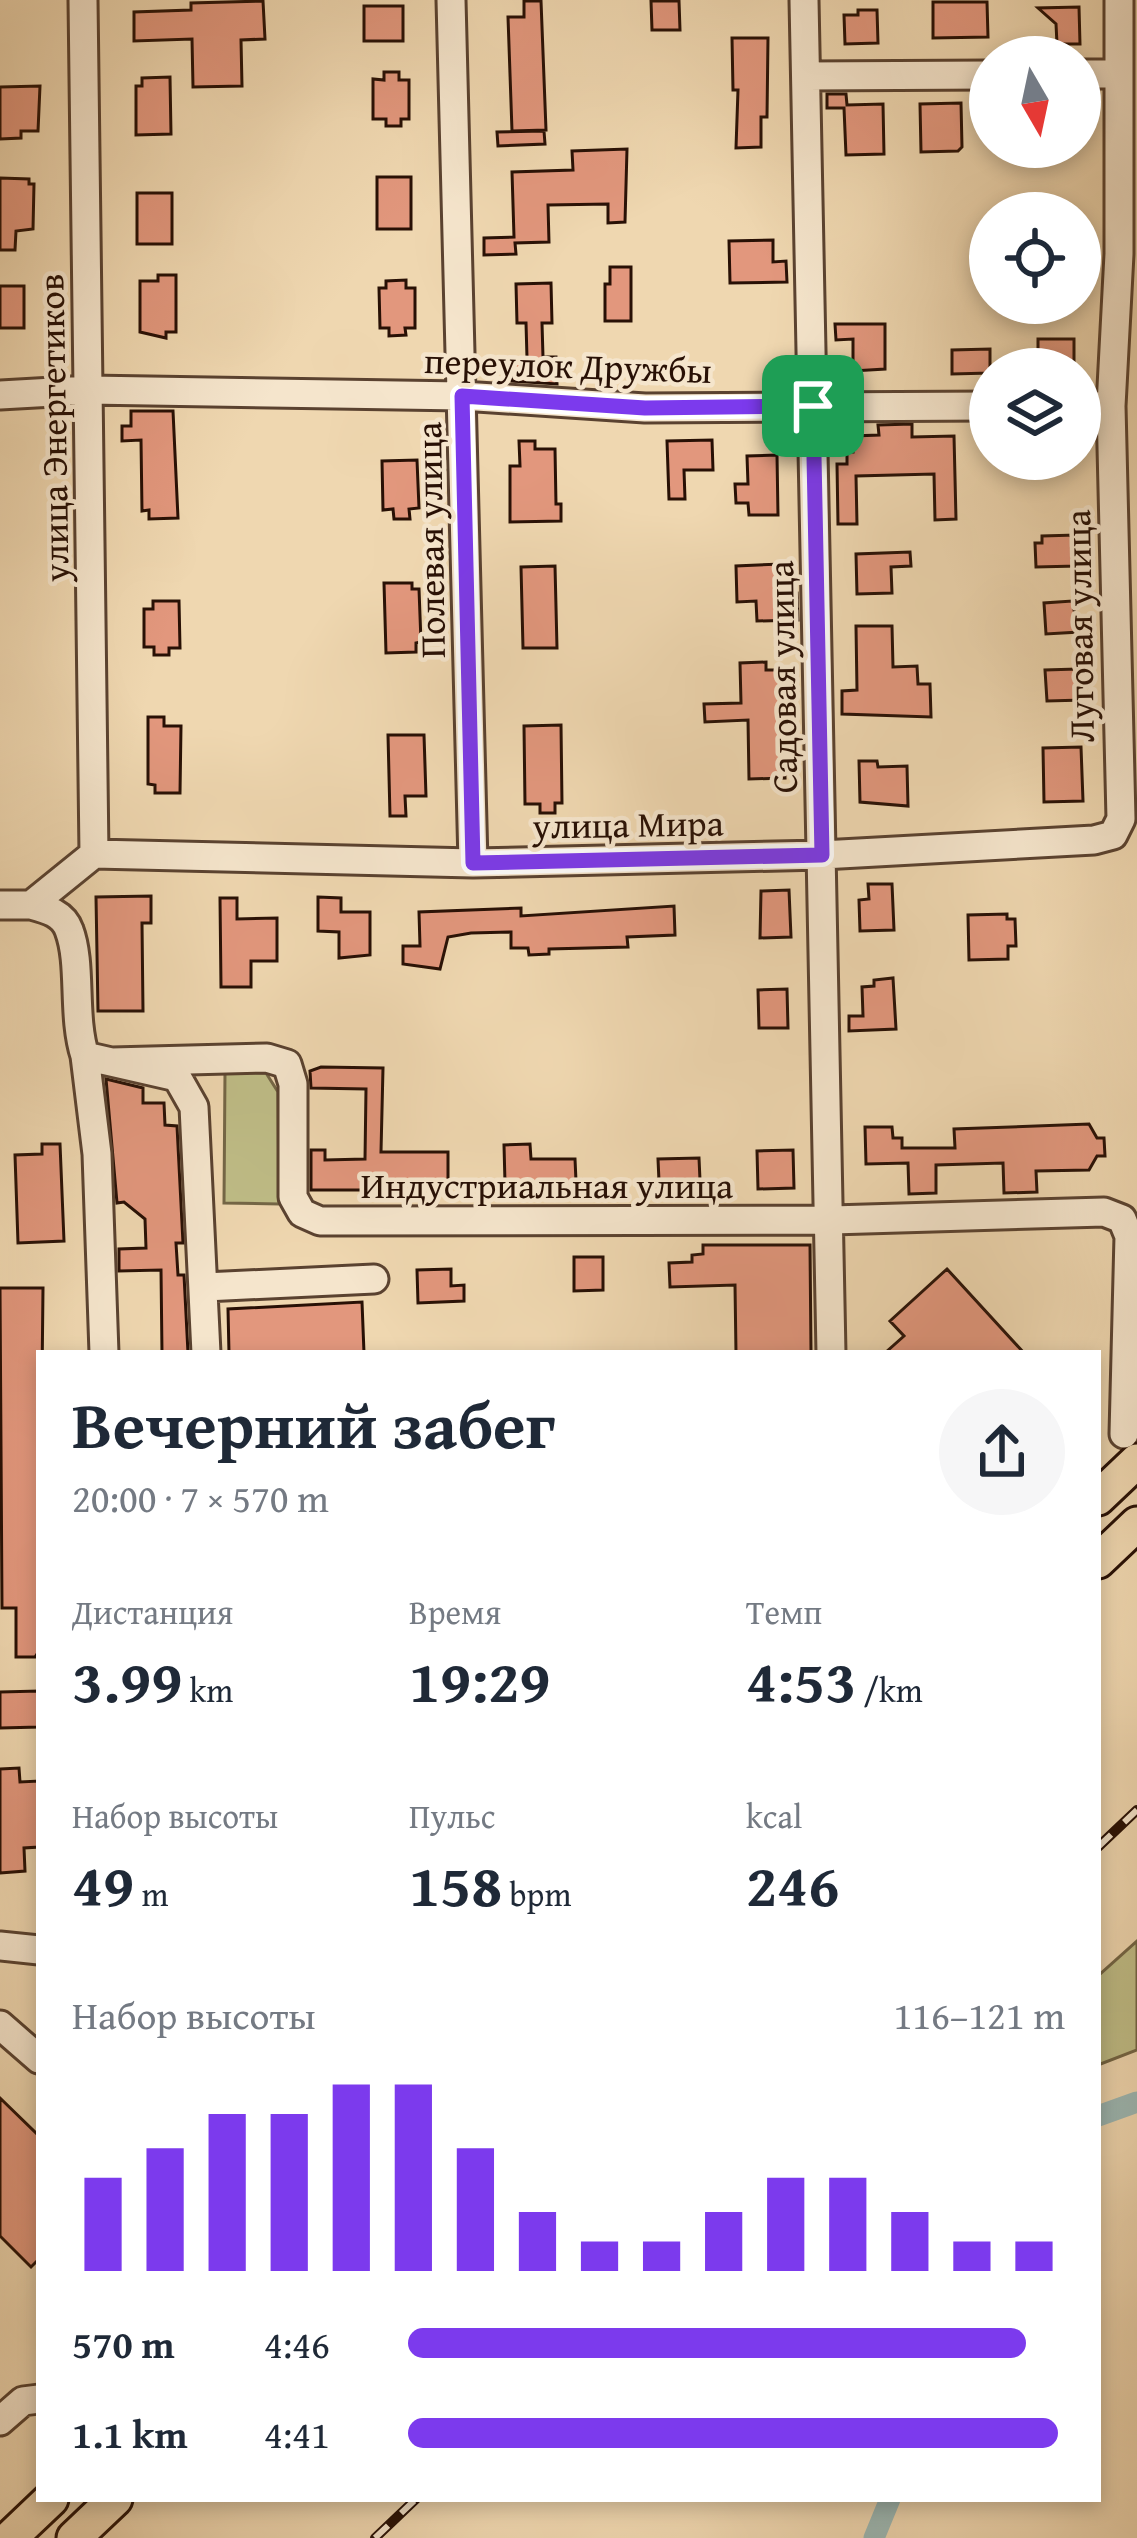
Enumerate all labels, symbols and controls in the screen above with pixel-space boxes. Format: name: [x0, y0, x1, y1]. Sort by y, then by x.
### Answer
north arrow: [969, 36, 1101, 168]
map controls: [969, 36, 1101, 480]
button: locate: [969, 192, 1101, 324]
street label: улица Энергетиков: [23, 273, 82, 584]
street label: переулок Дружбы: [423, 333, 713, 396]
button: layers: [969, 348, 1101, 480]
pin: [762, 355, 864, 457]
icon: arrive: [780, 373, 846, 439]
street label: Полевая улица: [401, 421, 458, 659]
street label: Луговая улица: [1050, 509, 1107, 743]
street label: Садовая улица: [753, 560, 810, 794]
street label: улица Мира: [531, 795, 724, 852]
street label: Индустриальная улица: [361, 1158, 733, 1211]
text: Вечерний забег: [72, 1375, 555, 1472]
button: share: [939, 1389, 1065, 1515]
text: 20:00 · 7 × 570 m: [72, 1469, 329, 1526]
text: Дистанция: [72, 1588, 233, 1636]
text: Время: [409, 1588, 501, 1636]
text: Темп: [746, 1588, 822, 1636]
text: 3.99: [72, 1636, 182, 1724]
text: 19:29: [409, 1636, 550, 1724]
text: 4:53: [746, 1636, 856, 1724]
text: km: [182, 1666, 233, 1714]
text: /km: [856, 1666, 923, 1714]
text: Набор высоты: [72, 1792, 278, 1840]
text: Пульс: [409, 1792, 495, 1840]
text: kcal: [746, 1792, 802, 1840]
text: 49: [72, 1840, 134, 1928]
text: 158: [409, 1840, 502, 1928]
text: 246: [746, 1840, 839, 1928]
text: m: [134, 1870, 168, 1918]
text: bpm: [502, 1870, 571, 1918]
text: Набор высоты: [72, 1986, 316, 2043]
text: 116–121 m: [893, 1986, 1065, 2043]
text: 570 m: [72, 2315, 175, 2372]
text: 4:46: [264, 2315, 330, 2372]
text: 1.1 km: [72, 2405, 188, 2462]
text: 4:41: [264, 2405, 330, 2462]

